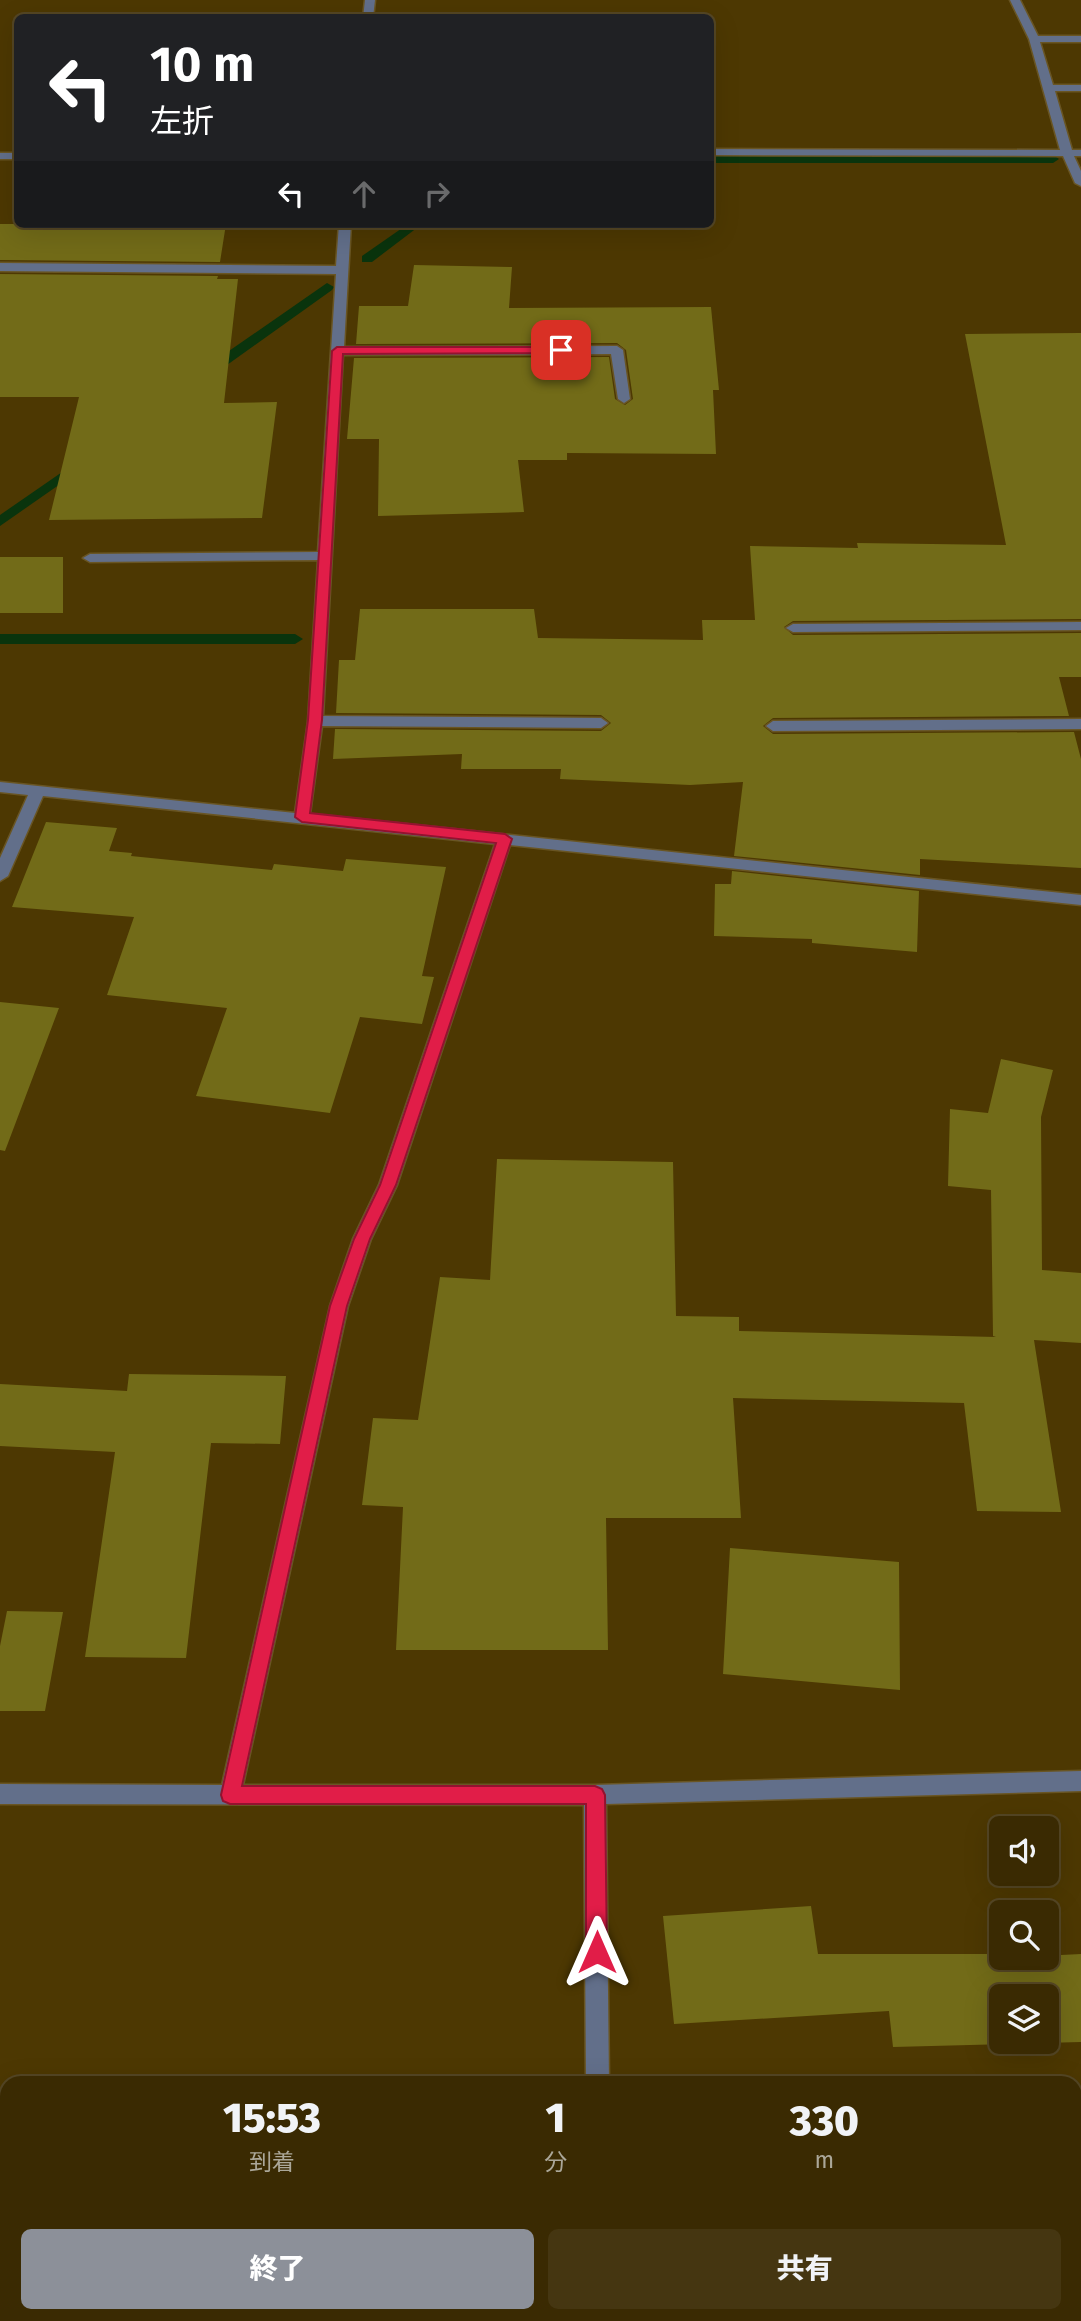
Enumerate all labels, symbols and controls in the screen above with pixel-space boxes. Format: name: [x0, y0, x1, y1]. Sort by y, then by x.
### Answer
text: 10 m: [150, 35, 254, 94]
icon: left: [35, 42, 126, 133]
text: 左折: [150, 102, 214, 140]
icon: left: [272, 175, 310, 213]
icon: ahead: [345, 175, 383, 213]
icon: right: [418, 175, 456, 213]
pin: [531, 320, 591, 380]
icon: arrive: [542, 331, 580, 369]
map controls: [989, 1816, 1059, 2054]
button: sound: [989, 1816, 1059, 1886]
button: search: [989, 1900, 1059, 1970]
position arrow: [560, 1915, 634, 1989]
button: layers: [989, 1984, 1059, 2054]
text: 15:53: [223, 2093, 321, 2143]
text: 1: [545, 2093, 565, 2143]
text: 330: [790, 2096, 859, 2146]
text: m: [815, 2146, 834, 2174]
text: 到着: [249, 2148, 295, 2176]
text: 分: [544, 2148, 567, 2176]
button: 終了: [21, 2229, 534, 2309]
button: 共有: [548, 2229, 1061, 2309]

